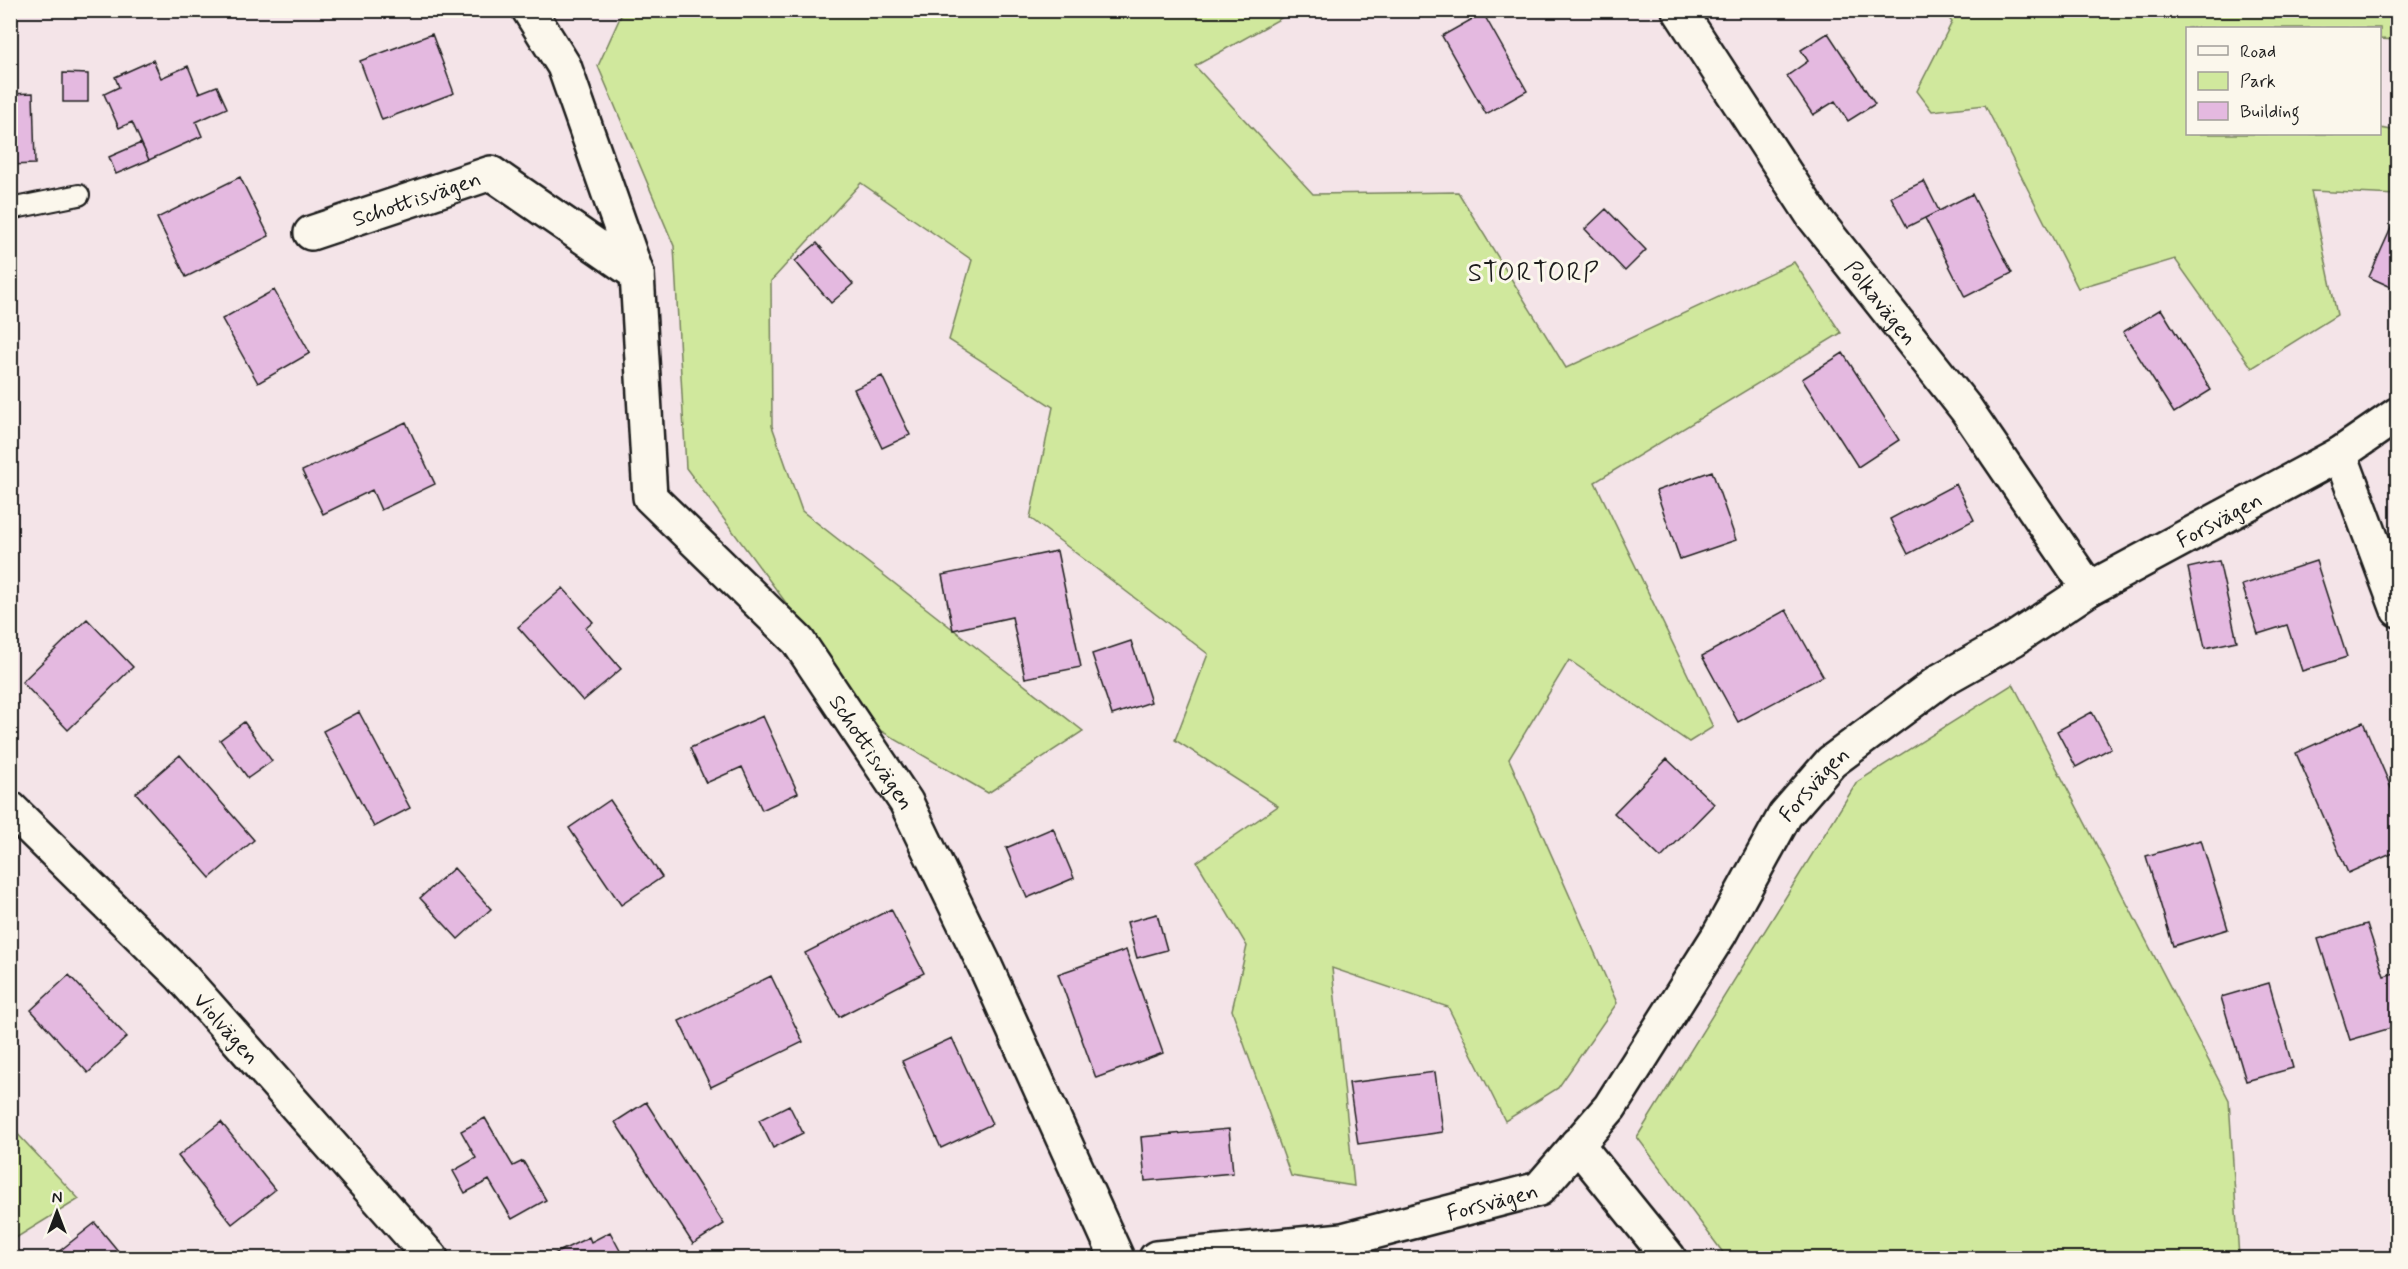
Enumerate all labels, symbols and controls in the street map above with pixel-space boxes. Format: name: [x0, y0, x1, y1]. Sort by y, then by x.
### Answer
legend: [2186, 27, 2381, 135]
text: Road: [2240, 40, 2276, 64]
text: Park: [2240, 70, 2276, 94]
text: Building: [2240, 100, 2300, 126]
street label: Schottisvägen: [349, 165, 485, 234]
street label: Polkavägen: [1838, 255, 1922, 352]
district label: STORTORP: [1468, 257, 1600, 291]
street label: Forsvägen: [2172, 487, 2267, 555]
street label: Schottisvägen: [822, 690, 920, 815]
street label: Forsvägen: [1773, 741, 1856, 829]
street label: Violvägen: [186, 987, 265, 1071]
street label: Forsvägen: [1444, 1178, 1541, 1228]
north arrow: [27, 1182, 87, 1242]
text: N: [52, 1188, 62, 1209]

